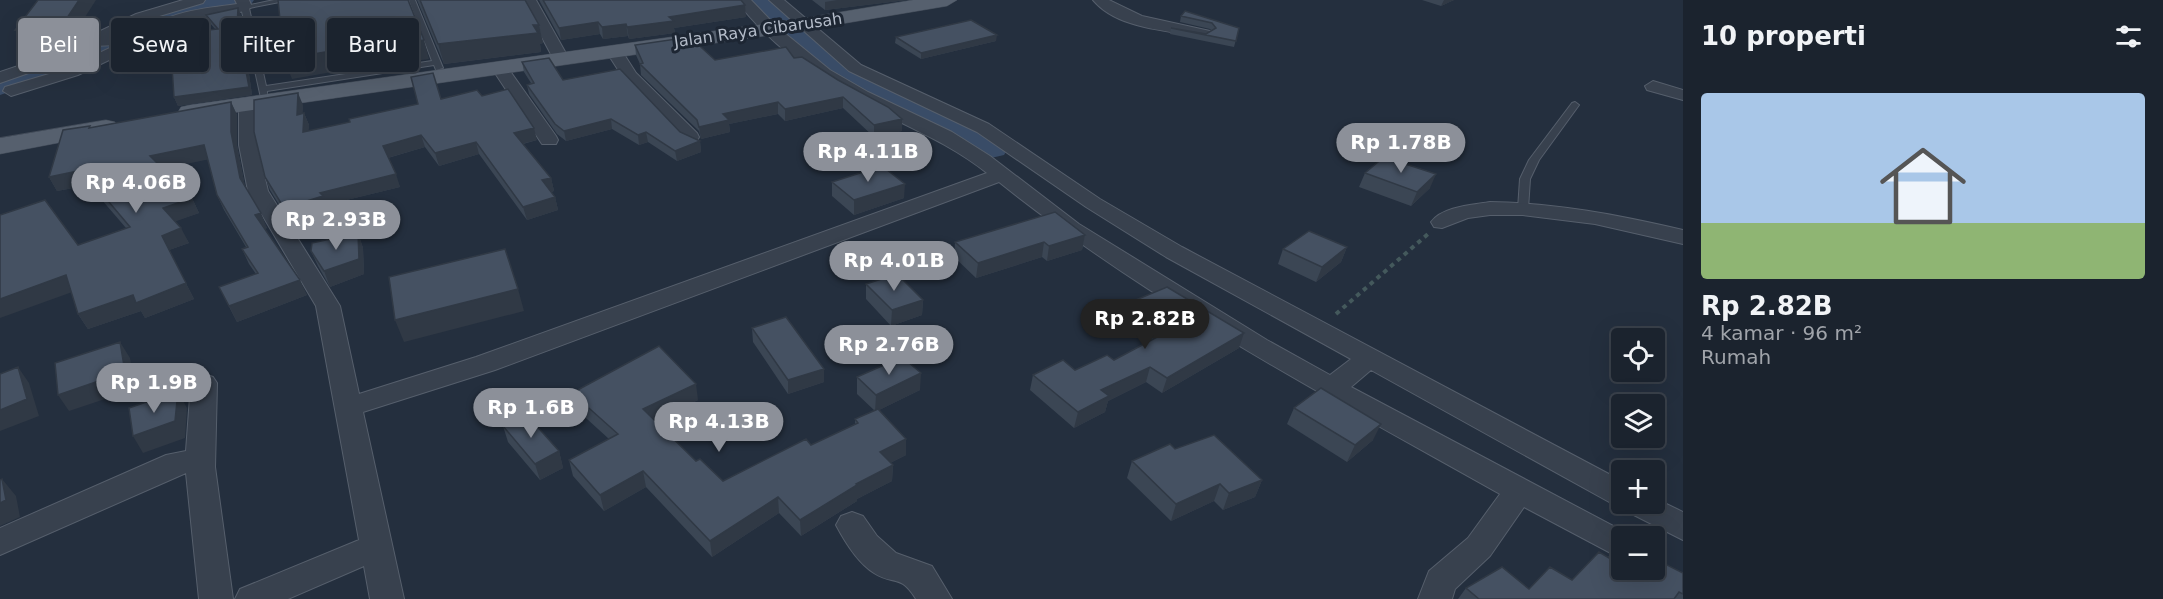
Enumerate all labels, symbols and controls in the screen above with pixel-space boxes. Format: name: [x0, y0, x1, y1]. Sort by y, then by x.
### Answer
street label: Jalan Raya Cibarusah: [672, 9, 843, 51]
chip: Beli: [18, 18, 99, 72]
chip: Sewa: [111, 18, 209, 72]
chip: Filter: [221, 18, 315, 72]
chip: Baru: [327, 18, 419, 72]
icon: filters: [2112, 20, 2145, 53]
text: 10 properti: [1701, 21, 1866, 51]
pin: Rp 1.78B: [1339, 123, 1463, 174]
text: Rp 1.78B: [1350, 130, 1452, 154]
pin: Rp 4.11B: [806, 132, 930, 183]
icon: home: [1869, 132, 1977, 240]
text: Rp 4.11B: [817, 139, 919, 163]
pin: Rp 4.06B: [74, 163, 198, 214]
text: Rp 4.06B: [85, 170, 187, 194]
pin: Rp 2.93B: [274, 200, 398, 251]
text: Rp 2.93B: [285, 207, 387, 231]
pin: Rp 4.01B: [832, 241, 956, 292]
text: Rp 4.01B: [843, 248, 945, 272]
text: Rp 2.82B: [1701, 291, 1833, 321]
pin: Rp 2.82B: [1083, 299, 1207, 350]
text: Rp 2.82B: [1094, 306, 1196, 330]
text: 4 kamar · 96 m²: [1701, 321, 1862, 345]
pin: Rp 2.76B: [827, 325, 951, 376]
map controls: [1611, 328, 1665, 580]
button: locate: [1611, 328, 1665, 382]
text: Rp 2.76B: [838, 332, 940, 356]
text: Rumah: [1701, 345, 1771, 369]
pin: Rp 1.9B: [99, 363, 209, 414]
text: Rp 1.9B: [110, 370, 198, 394]
pin: Rp 1.6B: [476, 388, 586, 439]
button: layers: [1611, 394, 1665, 448]
text: Rp 1.6B: [487, 395, 575, 419]
pin: Rp 4.13B: [657, 402, 781, 453]
text: Rp 4.13B: [668, 409, 770, 433]
button: +: [1611, 460, 1665, 514]
button: −: [1611, 526, 1665, 580]

